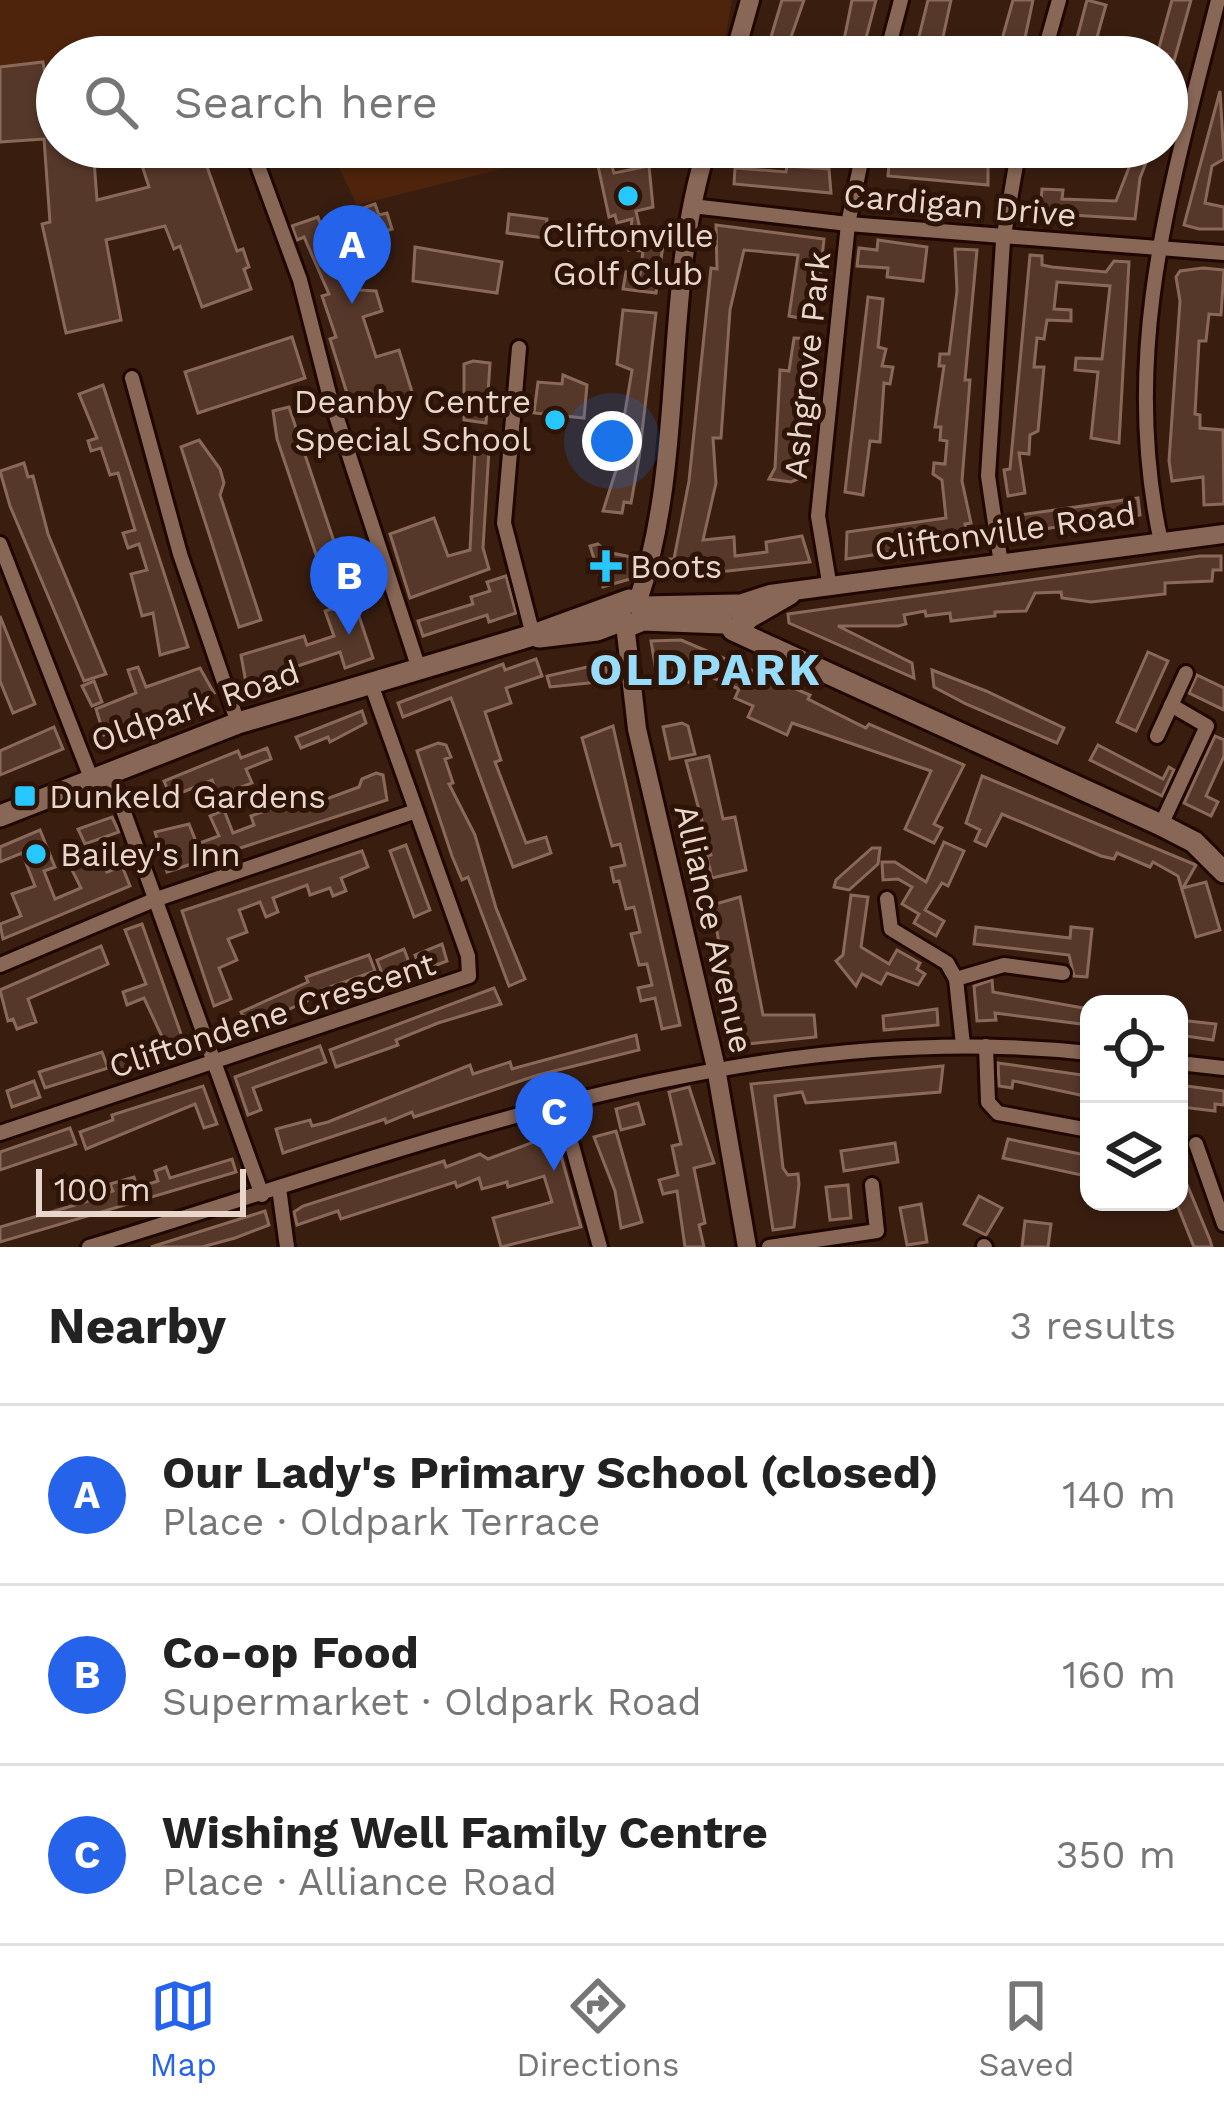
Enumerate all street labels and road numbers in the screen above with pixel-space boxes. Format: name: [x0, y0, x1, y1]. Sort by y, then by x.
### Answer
street label: Cardigan Drive: [842, 175, 1078, 235]
street label: Ashgrove Park: [776, 250, 838, 480]
street label: Cliftonville Road: [872, 493, 1138, 569]
street label: Oldpark Road: [86, 652, 304, 760]
street label: Alliance Avenue: [666, 801, 762, 1057]
street label: Cliftondene Crescent: [104, 944, 440, 1086]

